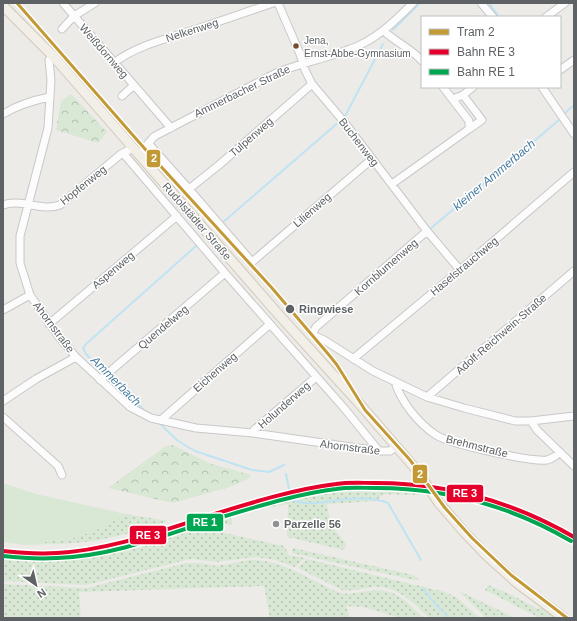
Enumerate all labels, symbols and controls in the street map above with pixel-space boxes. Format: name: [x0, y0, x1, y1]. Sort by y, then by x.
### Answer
street label: Nelkenweg: [164, 16, 220, 44]
legend: [421, 16, 561, 88]
street label: Weißdornweg: [77, 22, 131, 80]
text: Tram 2: [457, 25, 495, 39]
place label: Jena, Ernst-Abbe-Gymnasium: [304, 35, 411, 59]
marker: Jena, Ernst-Abbe-Gymnasium: [291, 41, 301, 51]
text: Bahn RE 3: [457, 45, 515, 59]
street label: Ammerbacher Straße: [192, 63, 292, 119]
text: Bahn RE 1: [457, 65, 515, 79]
street label: Tulpenweg: [227, 115, 275, 159]
street label: Buchenweg: [337, 116, 381, 168]
water label: kleiner Ammerbach: [450, 136, 538, 213]
line badge: 2: [146, 149, 161, 168]
text: 2: [151, 152, 157, 164]
street label: Hopfenweg: [58, 163, 108, 207]
street label: Rudolstädter Straße: [160, 180, 234, 262]
street label: Lilienweg: [291, 190, 333, 230]
street label: Haselstrauchweg: [428, 234, 500, 298]
street label: Kornblumenweg: [352, 236, 420, 298]
street label: Aspenweg: [89, 249, 137, 291]
street label: Adolf-Reichwein-Straße: [453, 291, 549, 377]
street label: Ahornstraße: [31, 299, 77, 355]
street label: Quendelweg: [135, 303, 191, 351]
marker: Ringwiese: [284, 303, 296, 315]
place label: Ringwiese: [299, 303, 353, 315]
street label: Eichenweg: [191, 350, 239, 394]
water label: Ammerbach: [87, 352, 144, 409]
street label: Holunderweg: [256, 379, 312, 431]
street label: Brehmstraße: [445, 432, 509, 460]
street label: Ahornstraße: [319, 437, 381, 457]
line badge: 2: [412, 464, 428, 484]
text: 2: [417, 468, 423, 480]
line badge: RE 3: [446, 484, 484, 503]
text: RE 3: [453, 487, 477, 499]
line badge: RE 1: [186, 513, 224, 532]
text: RE 1: [193, 516, 217, 528]
place label: Parzelle 56: [284, 518, 341, 530]
marker: Parzelle 56: [271, 519, 281, 529]
line badge: RE 3: [129, 525, 167, 545]
text: RE 3: [136, 529, 160, 541]
north arrow: [16, 565, 56, 605]
text: N: [35, 586, 48, 601]

